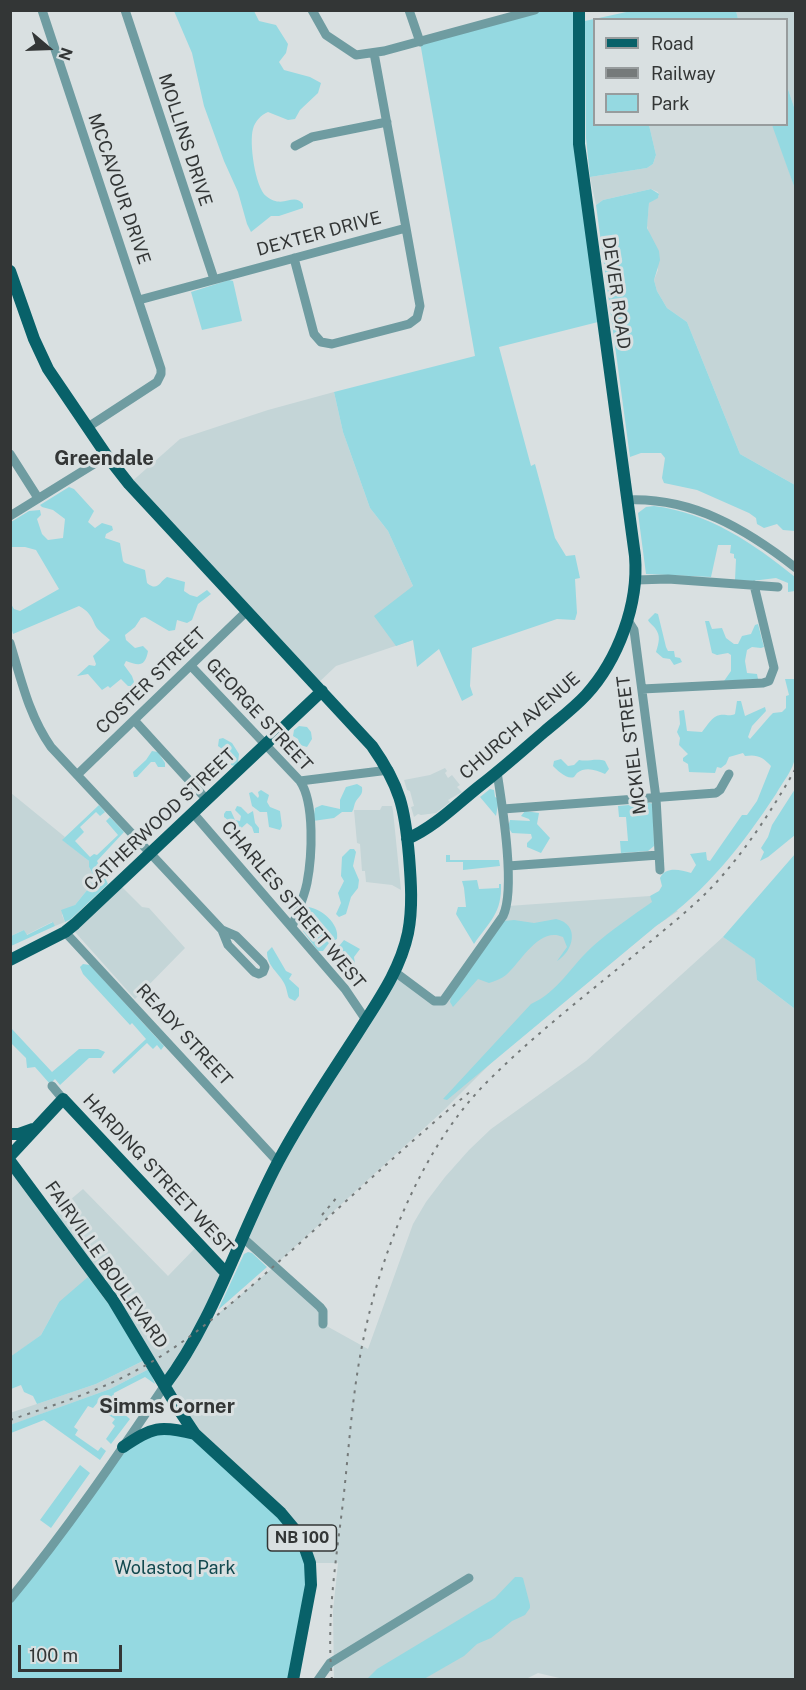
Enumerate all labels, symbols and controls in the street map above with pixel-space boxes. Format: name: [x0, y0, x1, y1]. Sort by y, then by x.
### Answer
north arrow: [18, 18, 78, 78]
legend: [593, 18, 788, 126]
text: Road: [651, 33, 694, 54]
text: N: [54, 45, 77, 63]
text: Railway: [651, 63, 716, 84]
street label: MOLLINS DRIVE: [153, 71, 217, 209]
text: Park: [651, 93, 689, 114]
street label: MCCAVOUR DRIVE: [83, 111, 155, 267]
street label: DEXTER DRIVE: [254, 207, 384, 261]
street label: DEVER ROAD: [597, 235, 635, 351]
district label: Greendale: [54, 447, 154, 471]
street label: COSTER STREET: [92, 623, 210, 739]
street label: GEORGE STREET: [201, 654, 317, 776]
street label: CHURCH AVENUE: [455, 668, 585, 784]
street label: MCKIEL STREET: [613, 674, 651, 816]
street label: CATHERWOOD STREET: [80, 744, 240, 896]
street label: CHARLES STREET WEST: [216, 817, 370, 993]
street label: READY STREET: [131, 980, 237, 1090]
street label: HARDING STREET WEST: [78, 1090, 238, 1258]
street label: FAIRVILLE BOULEVARD: [40, 1177, 172, 1353]
district label: Simms Corner: [99, 1395, 235, 1419]
road number: NB 100: [268, 1525, 336, 1551]
park label: Wolastoq Park: [114, 1557, 236, 1579]
scale bar: [21, 1633, 124, 1671]
text: 100 m: [29, 1645, 78, 1666]

